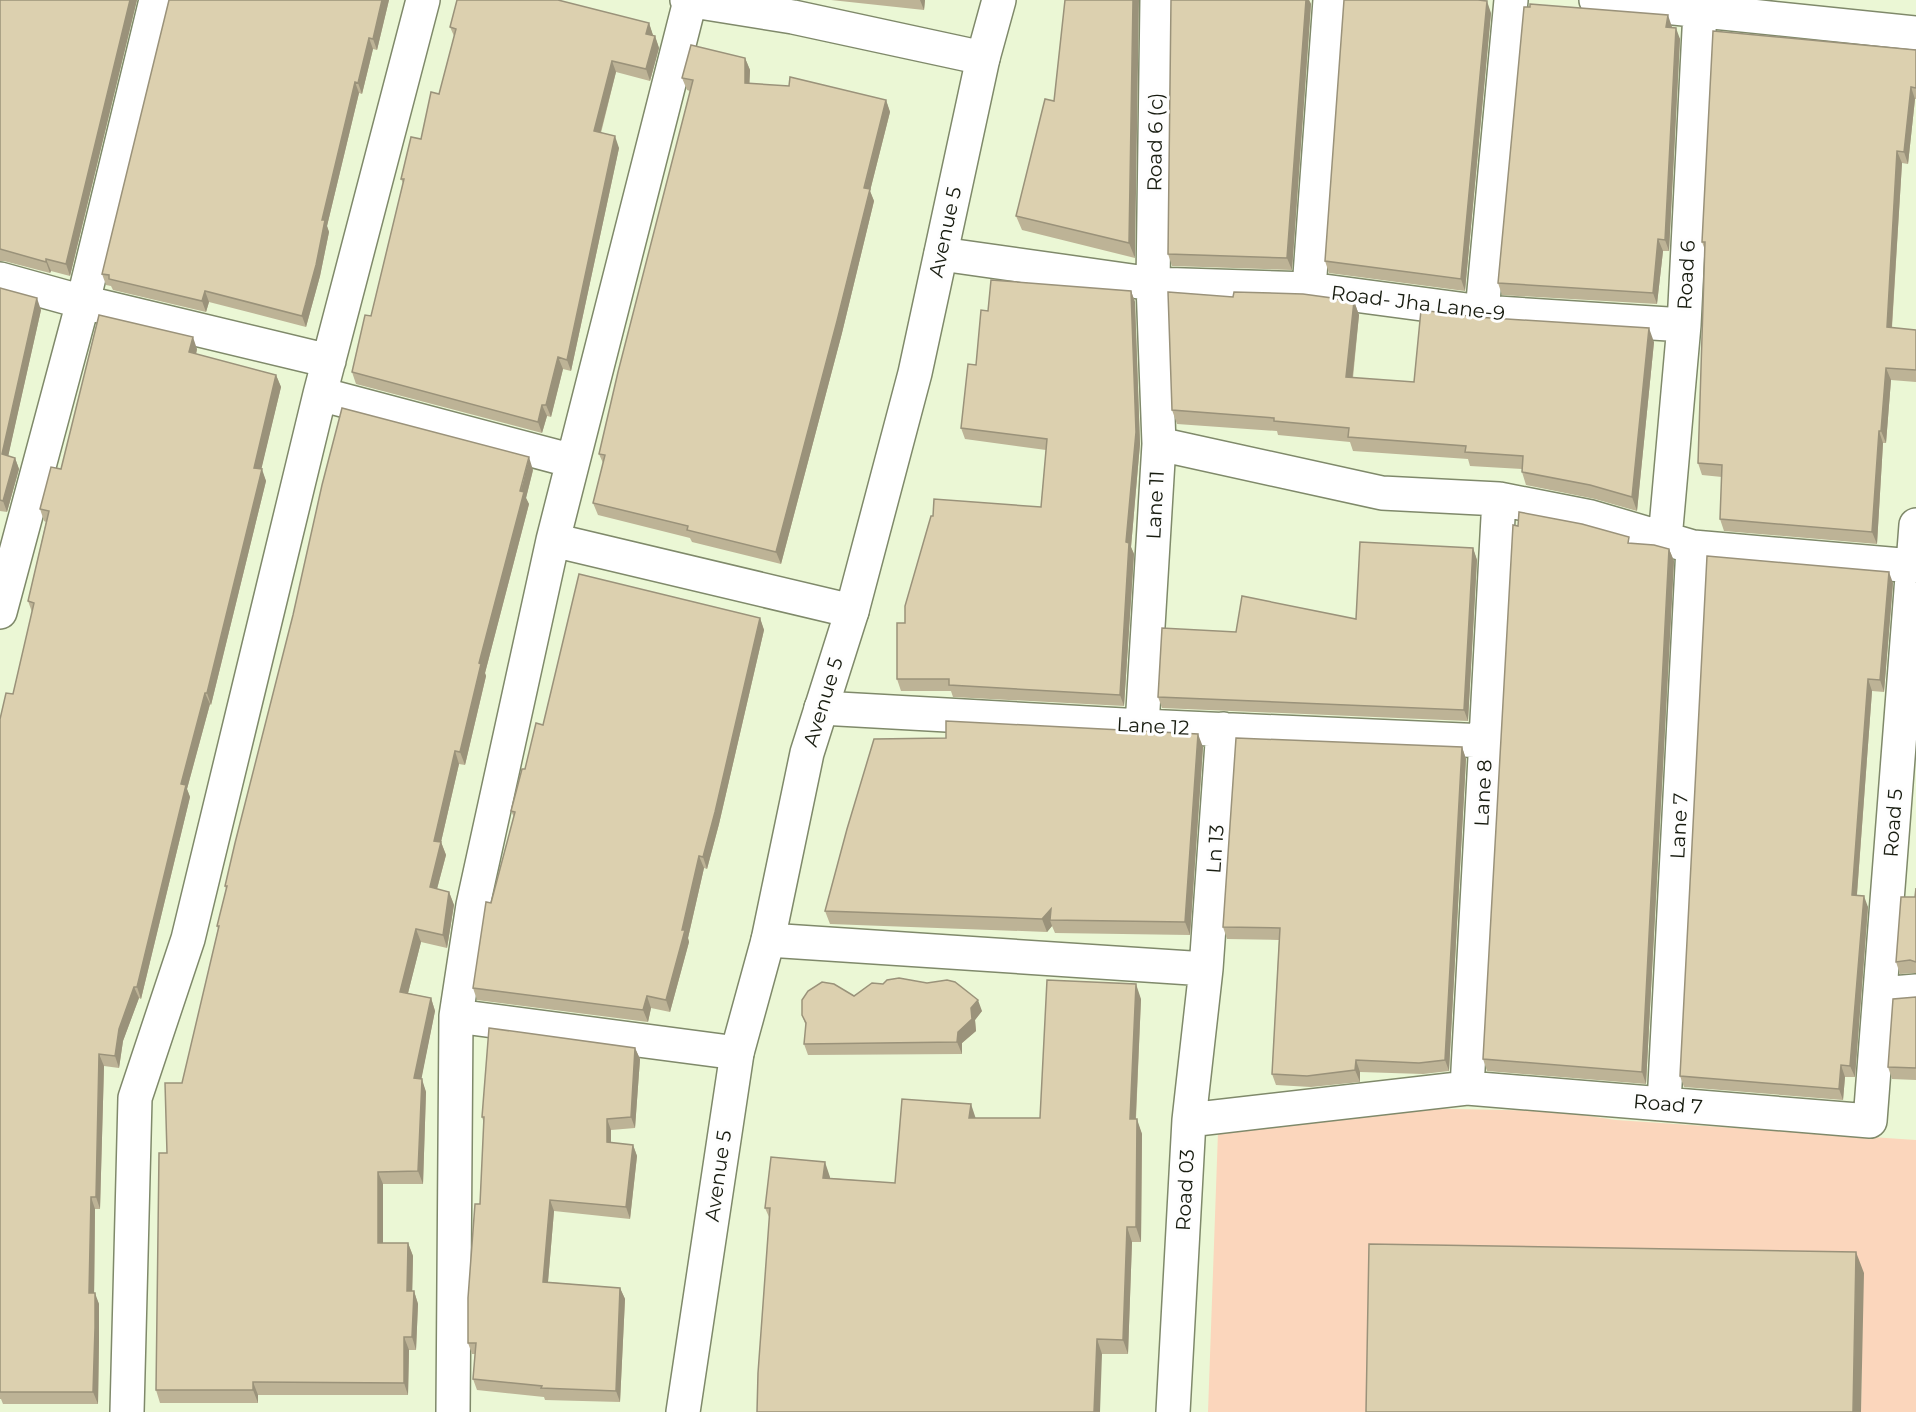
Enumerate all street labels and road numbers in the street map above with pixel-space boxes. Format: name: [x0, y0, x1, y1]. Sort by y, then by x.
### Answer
street label: Road 6 (c): [1142, 92, 1168, 192]
street label: Avenue 5: [924, 184, 966, 280]
street label: Road 6: [1672, 240, 1700, 310]
street label: Road- Jha Lane-9: [1330, 280, 1506, 326]
street label: Lane 11: [1141, 470, 1169, 540]
street label: Avenue 5: [798, 654, 848, 750]
street label: Lane 12: [1116, 712, 1190, 740]
street label: Lane 8: [1469, 759, 1497, 827]
street label: Road 5: [1879, 788, 1907, 858]
street label: Lane 7: [1665, 792, 1693, 860]
street label: Ln 13: [1201, 824, 1229, 874]
street label: Road 7: [1632, 1089, 1704, 1119]
street label: Avenue 5: [700, 1129, 736, 1223]
street label: Road 03: [1171, 1148, 1199, 1232]

